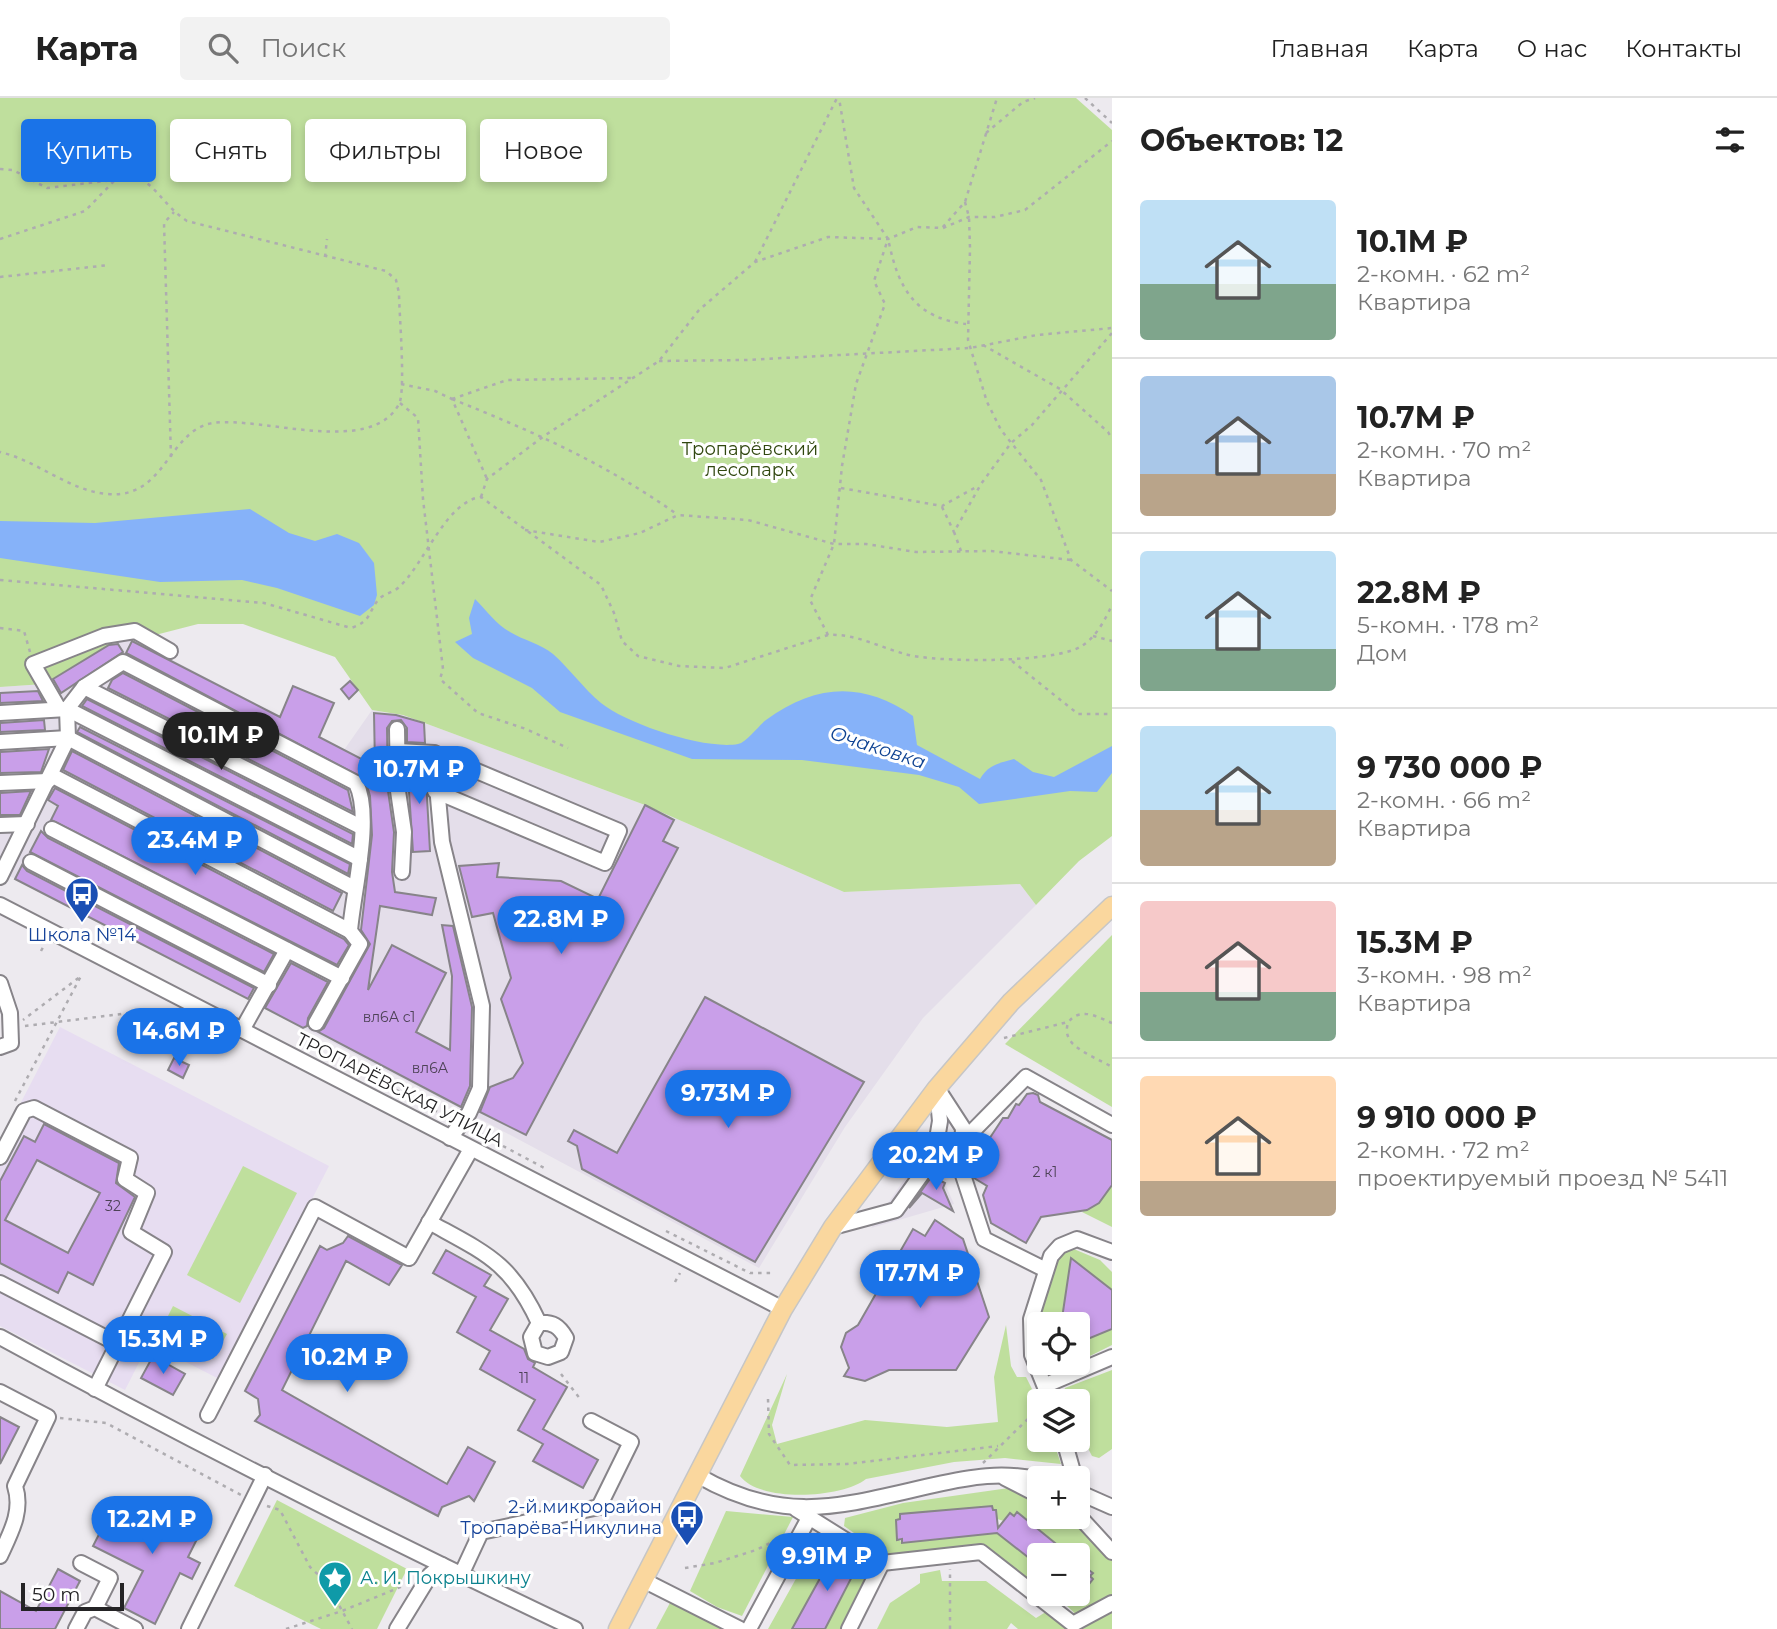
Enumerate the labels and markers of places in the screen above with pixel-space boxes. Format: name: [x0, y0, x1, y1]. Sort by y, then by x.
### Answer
pin: 10.1M ₽: [156, 712, 286, 772]
pin: 10.7M ₽: [354, 746, 484, 806]
pin: 23.4M ₽: [130, 818, 260, 877]
bus stop icon: Школа №14: [63, 875, 101, 924]
pin: 22.8M ₽: [496, 896, 626, 956]
place label: Школа №14: [28, 924, 136, 946]
pin: 14.6M ₽: [114, 1009, 244, 1068]
pin: 9.73M ₽: [663, 1070, 793, 1130]
pin: 20.2M ₽: [871, 1132, 1001, 1192]
pin: 17.7M ₽: [855, 1250, 985, 1310]
pin: 15.3M ₽: [98, 1316, 228, 1376]
pin: 10.2M ₽: [282, 1334, 412, 1394]
pin: 12.2M ₽: [87, 1496, 217, 1556]
place label: 2-й микрорайон Тропарёва-Никулина: [460, 1496, 662, 1539]
bus stop icon: 2-й микрорайон Тропарёва-Никулина: [668, 1498, 706, 1547]
pin: 9.91M ₽: [762, 1534, 892, 1593]
place icon: А. И. Покрышкину: [316, 1559, 354, 1608]
place label: А. И. Покрышкину: [360, 1567, 531, 1589]

